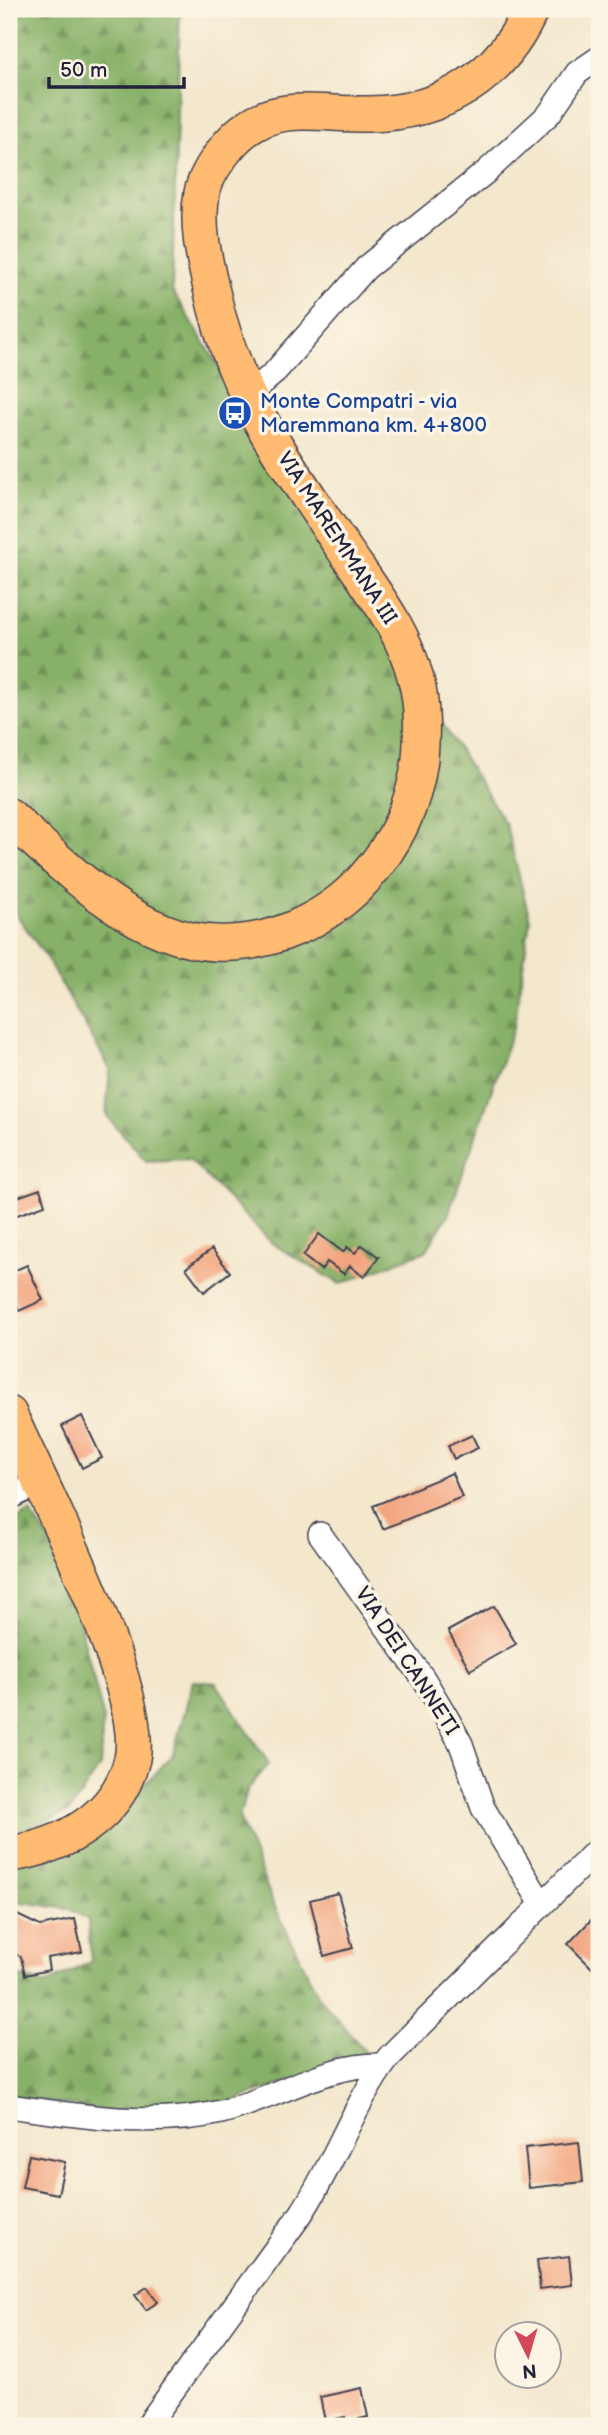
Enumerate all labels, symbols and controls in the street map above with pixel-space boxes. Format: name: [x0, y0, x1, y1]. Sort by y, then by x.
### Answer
scale bar: [49, 46, 184, 90]
text: 50 m: [60, 58, 107, 83]
place label: Monte Compatri - via Maremmana km. 4+800: [260, 389, 487, 438]
bus stop icon: Monte Compatri - via Maremmana km. 4+800: [216, 394, 254, 432]
street label: VIA MAREMMANA III: [272, 447, 402, 629]
street label: VIA DEI CANNETI: [350, 1582, 464, 1740]
north arrow: [492, 2320, 562, 2390]
text: N: [521, 2358, 537, 2383]

